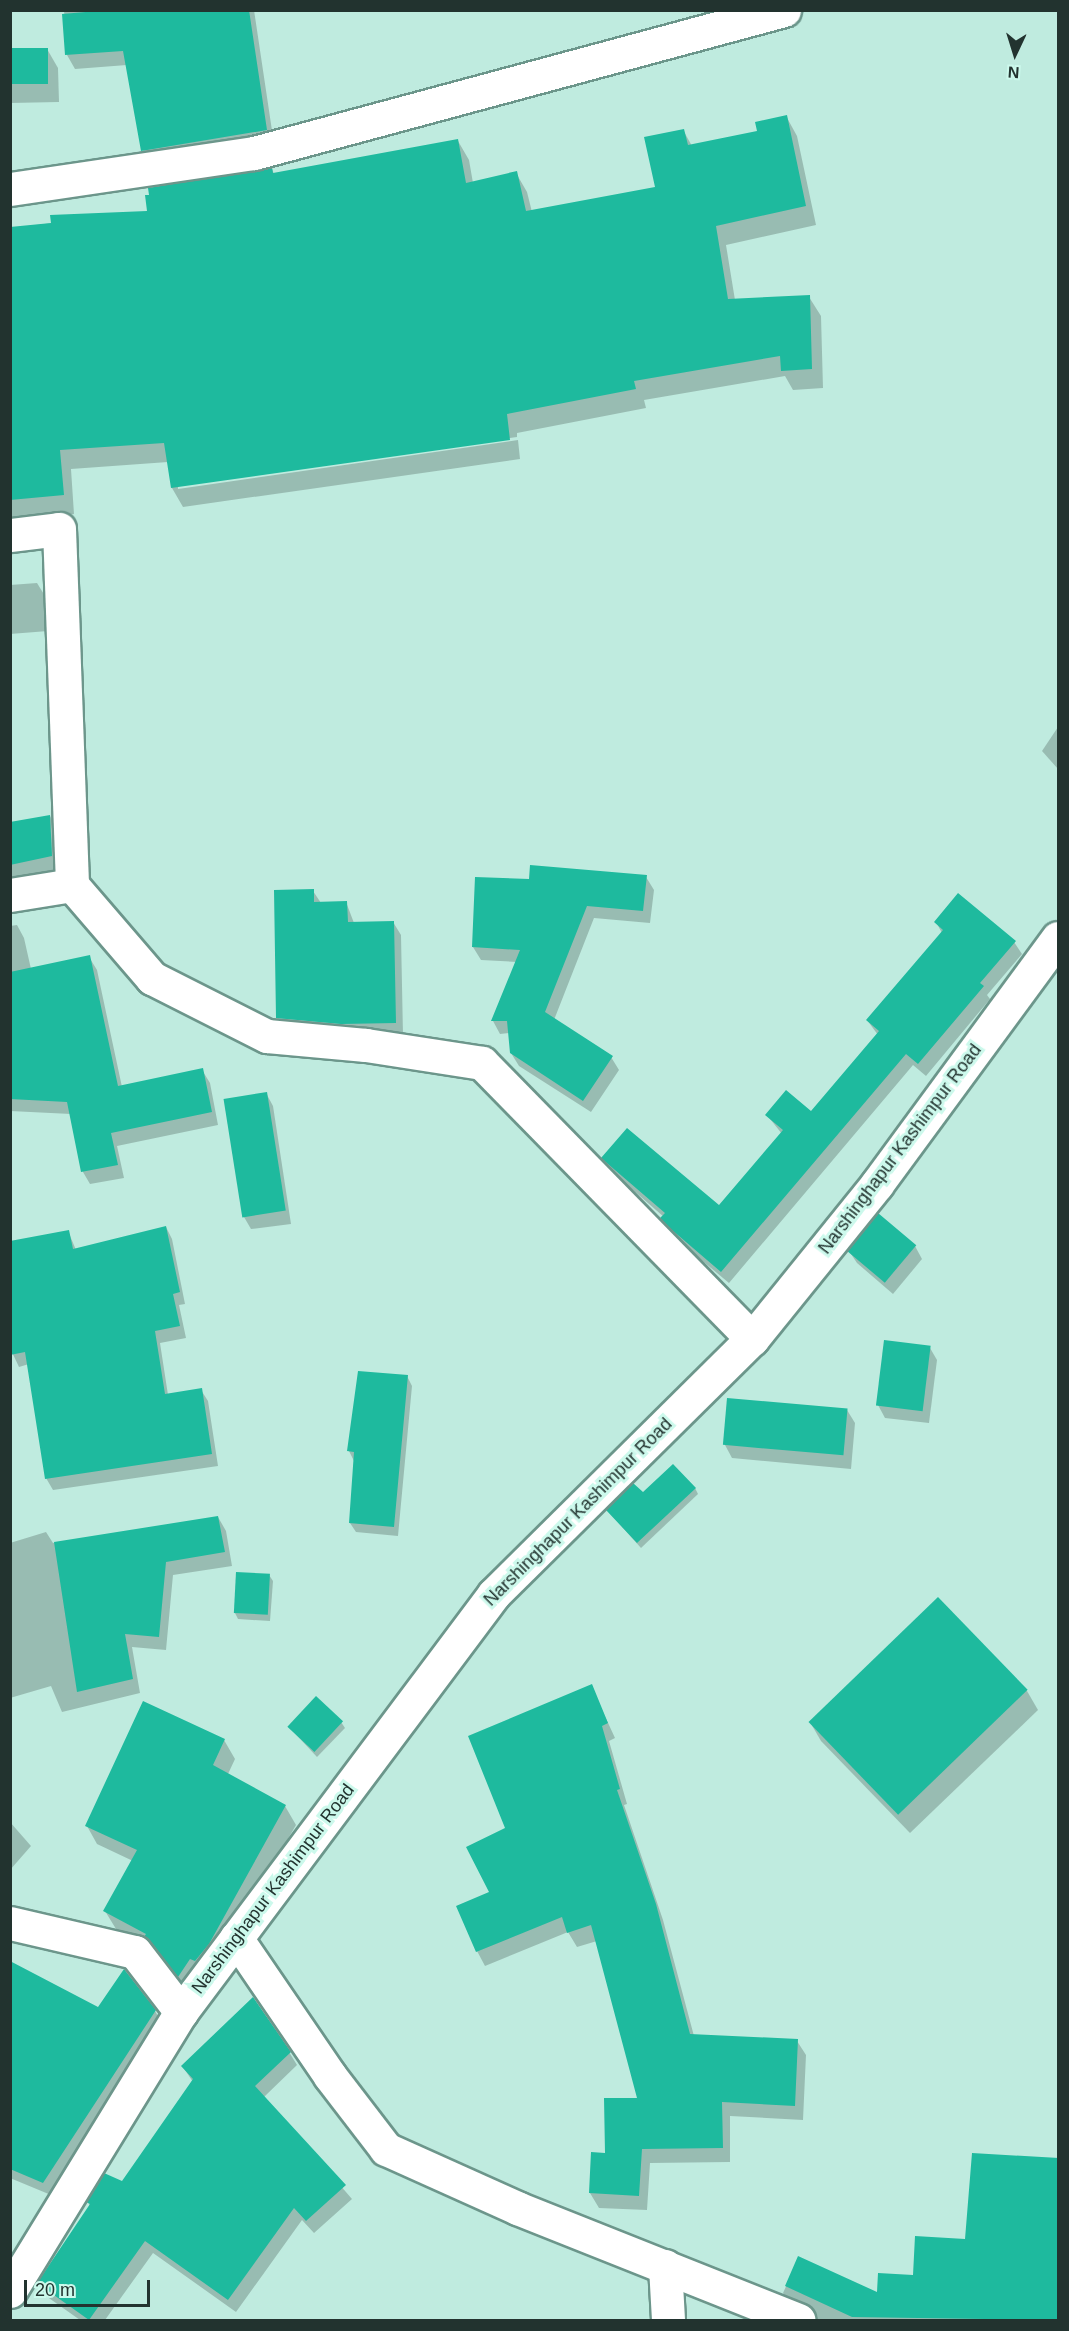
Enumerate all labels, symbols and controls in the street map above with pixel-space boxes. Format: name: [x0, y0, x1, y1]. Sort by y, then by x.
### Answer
north arrow: [985, 24, 1045, 84]
text: N: [1007, 64, 1020, 81]
street label: Narshinghapur Kashimpur Road: [814, 1040, 986, 1258]
street label: Narshinghapur Kashimpur Road: [479, 1413, 677, 1611]
street label: Narshinghapur Kashimpur Road: [187, 1780, 359, 1998]
scale bar: [27, 2268, 153, 2306]
text: 20 m: [35, 2280, 75, 2300]

